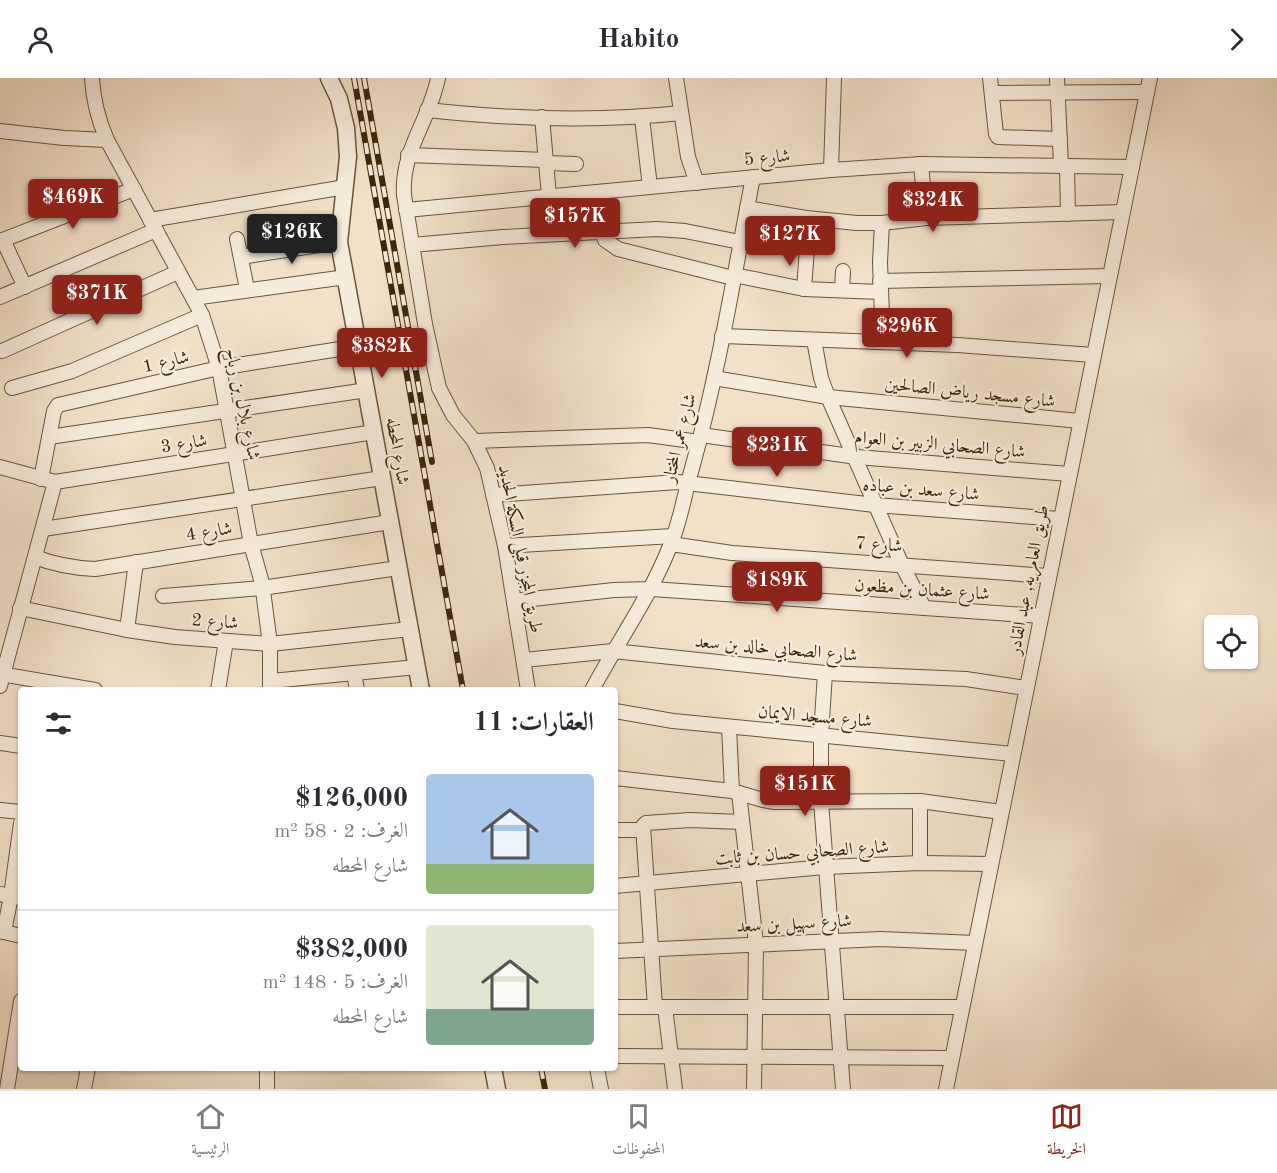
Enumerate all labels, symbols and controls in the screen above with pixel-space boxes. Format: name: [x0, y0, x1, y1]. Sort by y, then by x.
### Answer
icon: person: [24, 23, 57, 56]
icon: forward: [1220, 23, 1253, 56]
text: Habito: [598, 26, 679, 53]
street label: شارع 5: [743, 147, 792, 174]
pin: $469K: [31, 179, 115, 230]
pin: $324K: [891, 182, 975, 233]
text: $469K: [42, 188, 104, 208]
text: $324K: [902, 191, 964, 211]
pin: $157K: [533, 198, 617, 249]
text: $157K: [544, 207, 606, 227]
pin: $126K: [250, 214, 334, 265]
pin: $127K: [748, 216, 832, 267]
text: $126K: [261, 223, 323, 243]
text: $127K: [759, 225, 821, 245]
pin: $371K: [55, 275, 139, 326]
text: $371K: [66, 284, 128, 304]
pin: $296K: [865, 308, 949, 359]
text: $296K: [876, 317, 938, 337]
pin: $382K: [340, 328, 424, 379]
text: $382K: [351, 337, 413, 357]
street label: شارع بلال بن رباح: [215, 346, 263, 463]
street label: شارع 1: [141, 348, 192, 381]
street label: شارع مسجد رياض الصالحين: [883, 375, 1056, 416]
street label: شارع عمر المختار: [660, 392, 705, 488]
street label: شارع المحطه: [377, 416, 412, 487]
pin: $231K: [735, 427, 819, 478]
street label: شارع الصحابي الزبير بن العوام: [853, 429, 1026, 467]
street label: شارع 3: [160, 431, 209, 461]
text: $231K: [746, 436, 808, 456]
street label: طريق المجزر قبلى السكة الحديد: [492, 463, 546, 635]
street label: شارع سعد بن عباده: [862, 476, 980, 509]
street label: طريق العامريه, عبد القادر: [1005, 504, 1055, 659]
street label: شارع 4: [185, 519, 234, 549]
street label: شارع 7: [855, 534, 903, 561]
pin: $189K: [735, 562, 819, 613]
text: $189K: [746, 571, 808, 591]
street label: شارع عثمان بن مظعون: [853, 576, 990, 609]
street label: شارع 2: [191, 611, 239, 638]
map controls: [1204, 615, 1258, 669]
button: locate: [1204, 615, 1258, 669]
street label: شارع الصحابي خالد بن سعد: [693, 633, 858, 670]
street label: شارع مسجد الايمان: [757, 703, 873, 736]
icon: filters: [42, 707, 75, 740]
text: العقارات: 11: [474, 710, 594, 736]
pin: $151K: [763, 766, 847, 817]
text: $151K: [774, 775, 836, 795]
text: $126,000: [295, 786, 408, 812]
icon: home: [474, 798, 546, 870]
text: الغرف: 2 · 58 m²: [274, 822, 408, 842]
street label: شارع الصحابي حسان بن ثابت: [714, 838, 890, 873]
text: شارع المحطه: [332, 857, 408, 877]
street label: شارع سهيل بن سعد: [736, 912, 852, 941]
text: $382,000: [295, 937, 408, 963]
icon: home: [474, 949, 546, 1021]
text: الغرف: 5 · 148 m²: [263, 973, 408, 993]
text: شارع المحطه: [332, 1008, 408, 1028]
tab: الرئيسية: [191, 1100, 230, 1164]
tab: المحفوظات: [612, 1100, 665, 1164]
tab: الخريطة: [1047, 1100, 1086, 1164]

